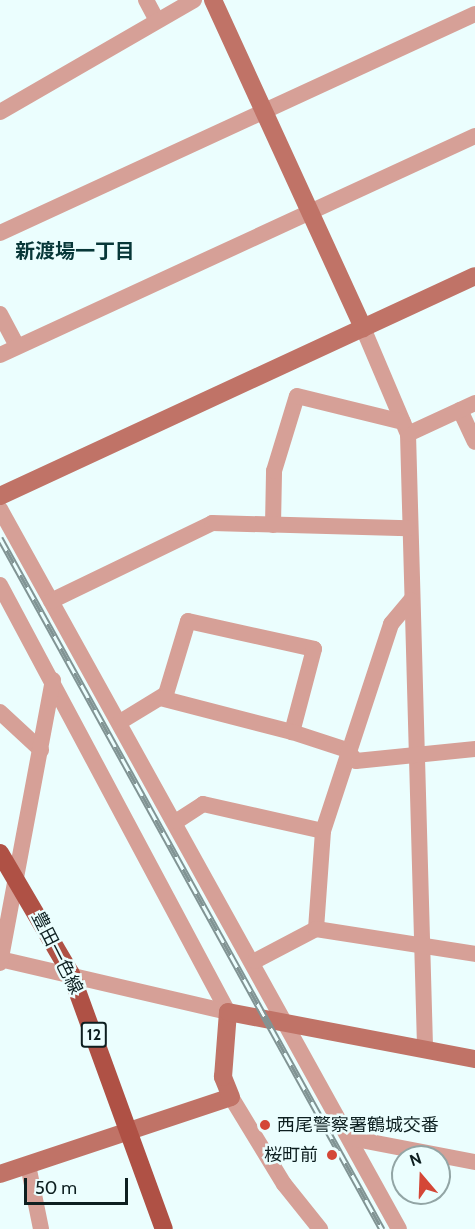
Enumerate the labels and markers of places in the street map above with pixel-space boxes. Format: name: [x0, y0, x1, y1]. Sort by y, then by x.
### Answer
place label: 西尾警察署鶴城交番: [277, 1114, 439, 1136]
marker: 西尾警察署鶴城交番: [258, 1118, 272, 1132]
place label: 桜町前: [264, 1144, 318, 1166]
marker: 桜町前: [323, 1146, 341, 1164]

